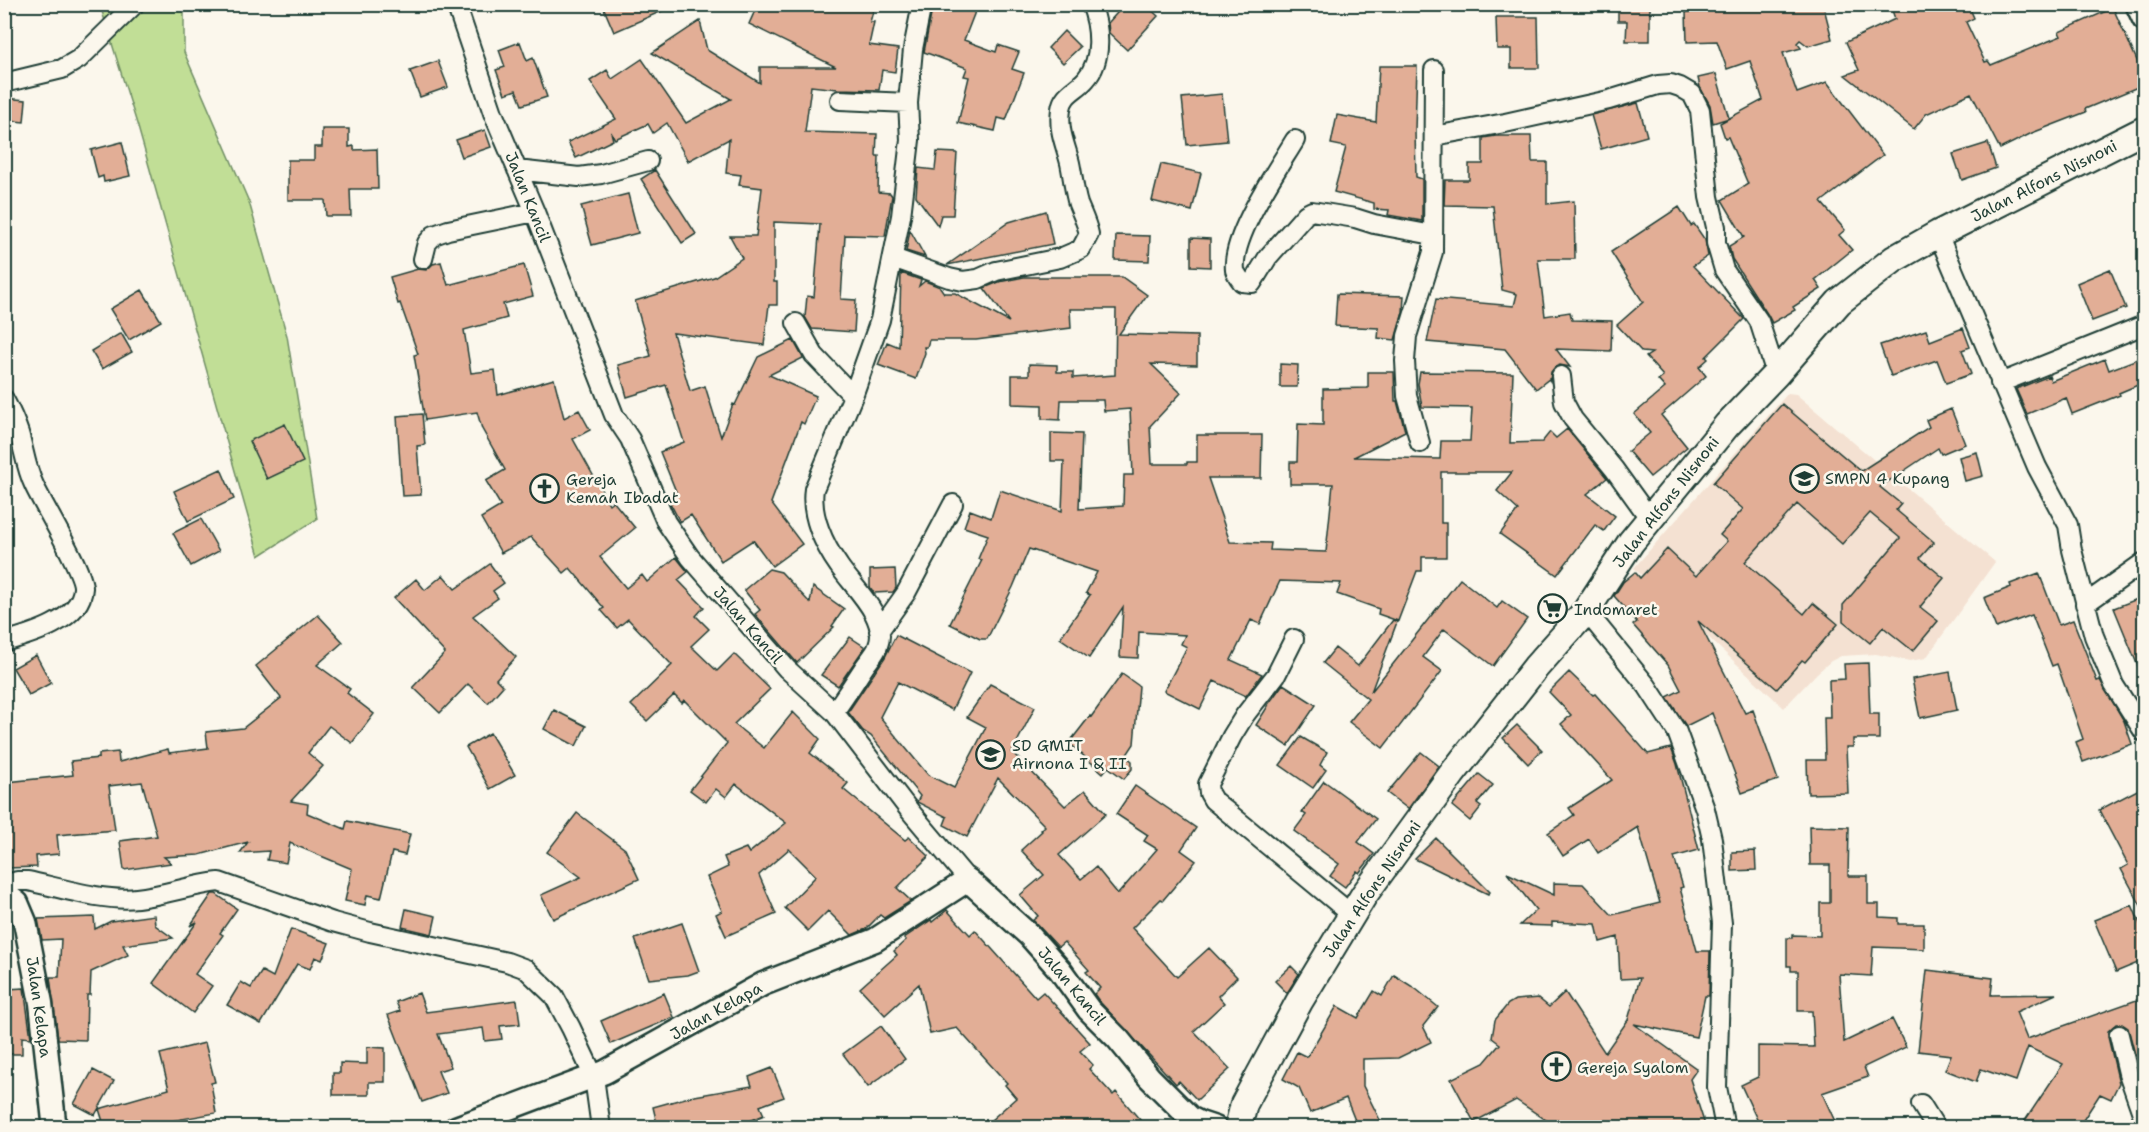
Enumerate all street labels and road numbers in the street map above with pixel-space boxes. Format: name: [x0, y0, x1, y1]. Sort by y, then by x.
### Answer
street label: Jalan Alfons Nisnoni: [1967, 135, 2121, 227]
street label: Jalan Kancil: [500, 149, 556, 246]
street label: Jalan Alfons Nisnoni: [1608, 432, 1724, 572]
street label: Jalan Kancil: [709, 582, 787, 668]
street label: Jalan Alfons Nisnoni: [1318, 816, 1426, 962]
street label: Jalan Kancil: [1033, 943, 1111, 1030]
street label: Jalan Kelapa: [22, 955, 56, 1059]
street label: Jalan Kelapa: [666, 977, 766, 1045]

